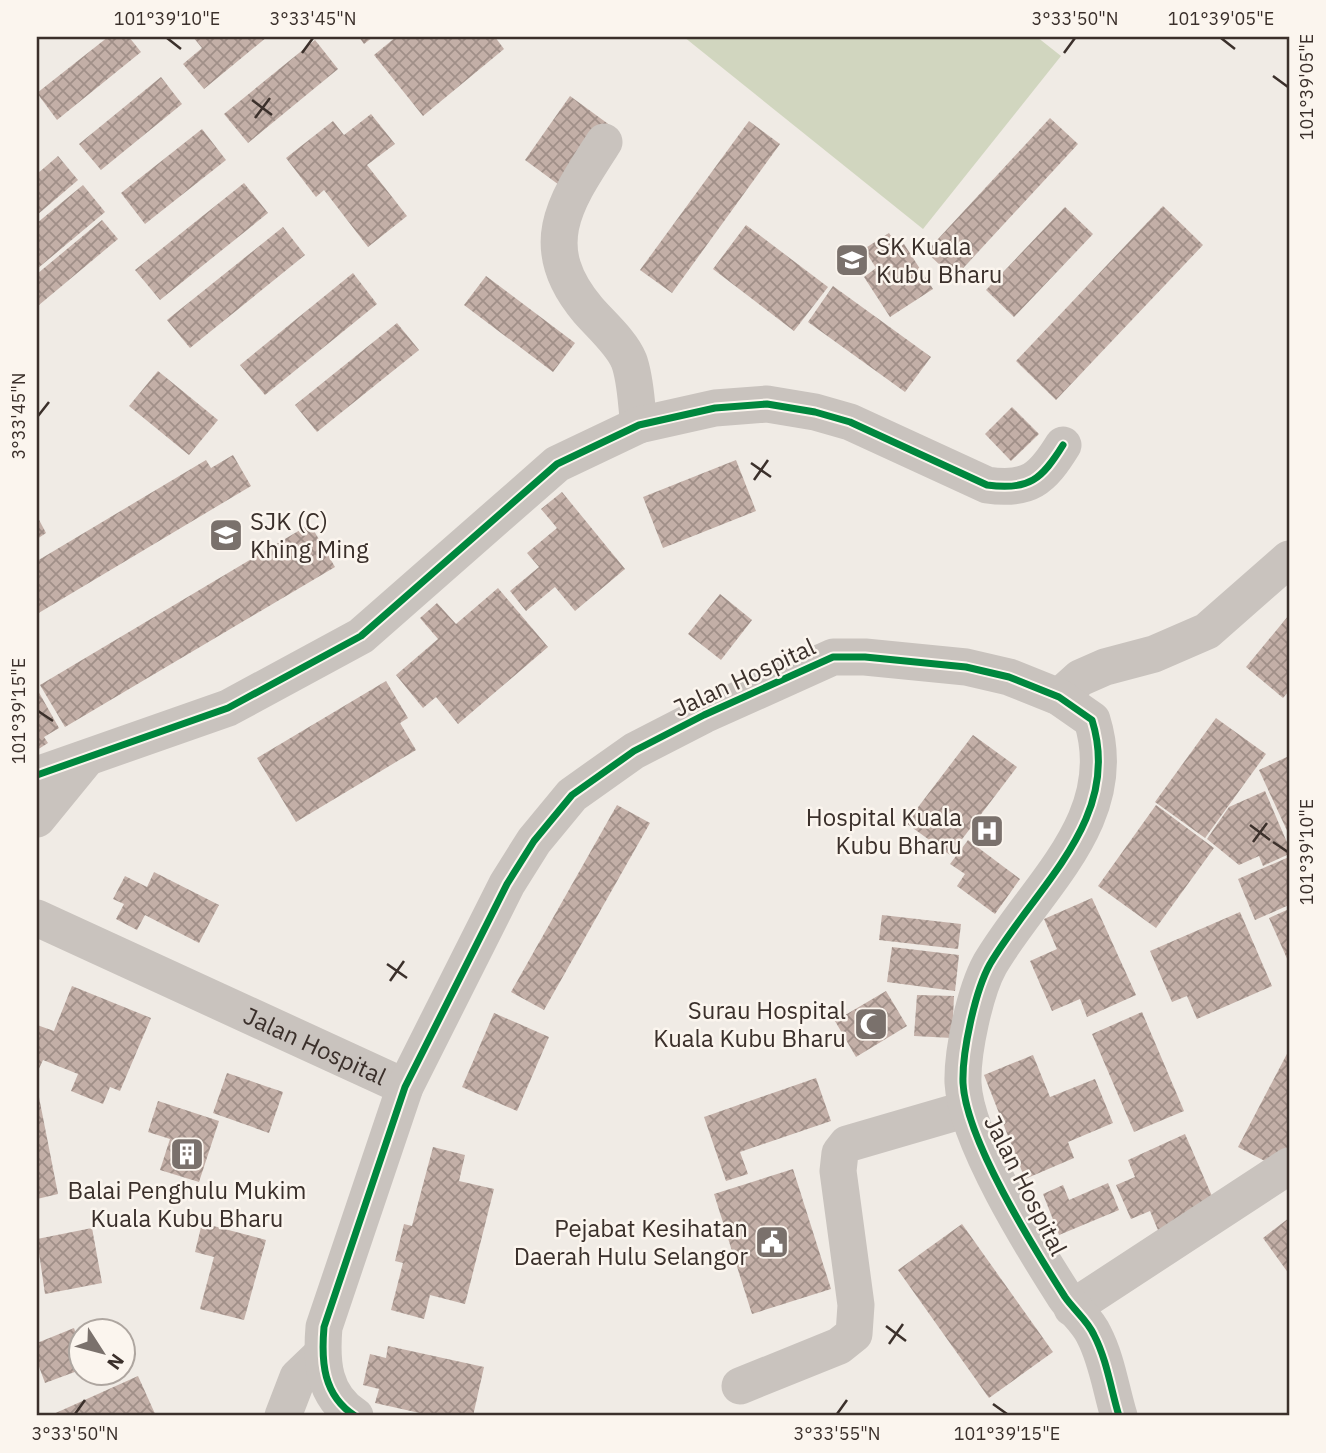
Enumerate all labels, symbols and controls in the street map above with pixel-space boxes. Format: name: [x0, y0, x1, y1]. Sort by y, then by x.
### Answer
text: 101°39'10"E: [114, 7, 220, 30]
text: 3°33'45"N: [269, 7, 357, 30]
text: 3°33'50"N: [1031, 7, 1119, 30]
text: 101°39'05"E: [1168, 7, 1274, 30]
text: 101°39'05"E: [1295, 34, 1318, 140]
place label: SK Kuala Kubu Bharu: [876, 230, 1002, 290]
school or university icon: SK Kuala Kubu Bharu: [833, 241, 871, 279]
text: 3°33'45"N: [7, 372, 30, 460]
place label: SJK (C) Khing Ming: [250, 505, 369, 565]
school or university icon: SJK (C) Khing Ming: [207, 516, 245, 554]
street label: Jalan Hospital: [668, 630, 820, 724]
text: 101°39'15"E: [7, 658, 30, 764]
text: 101°39'10"E: [1295, 799, 1318, 905]
place label: Hospital Kuala Kubu Bharu: [806, 801, 962, 861]
hospital icon: Hospital Kuala Kubu Bharu: [968, 812, 1006, 850]
place label: Surau Hospital Kuala Kubu Bharu: [653, 994, 846, 1054]
street label: Jalan Hospital: [239, 999, 392, 1092]
mosque icon: Surau Hospital Kuala Kubu Bharu: [852, 1005, 890, 1043]
street label: Jalan Hospital: [977, 1109, 1075, 1261]
building icon: Balai Penghulu Mukim Kuala Kubu Bharu: [168, 1135, 206, 1173]
place label: Balai Penghulu Mukim Kuala Kubu Bharu: [68, 1174, 306, 1234]
place label: Pejabat Kesihatan Daerah Hulu Selangor: [514, 1212, 748, 1272]
public building icon: Pejabat Kesihatan Daerah Hulu Selangor: [753, 1223, 791, 1261]
north arrow: [66, 1316, 136, 1386]
text: N: [102, 1349, 130, 1375]
text: 3°33'50"N: [31, 1422, 119, 1445]
text: 3°33'55"N: [793, 1422, 881, 1445]
text: 101°39'15"E: [954, 1422, 1060, 1445]

